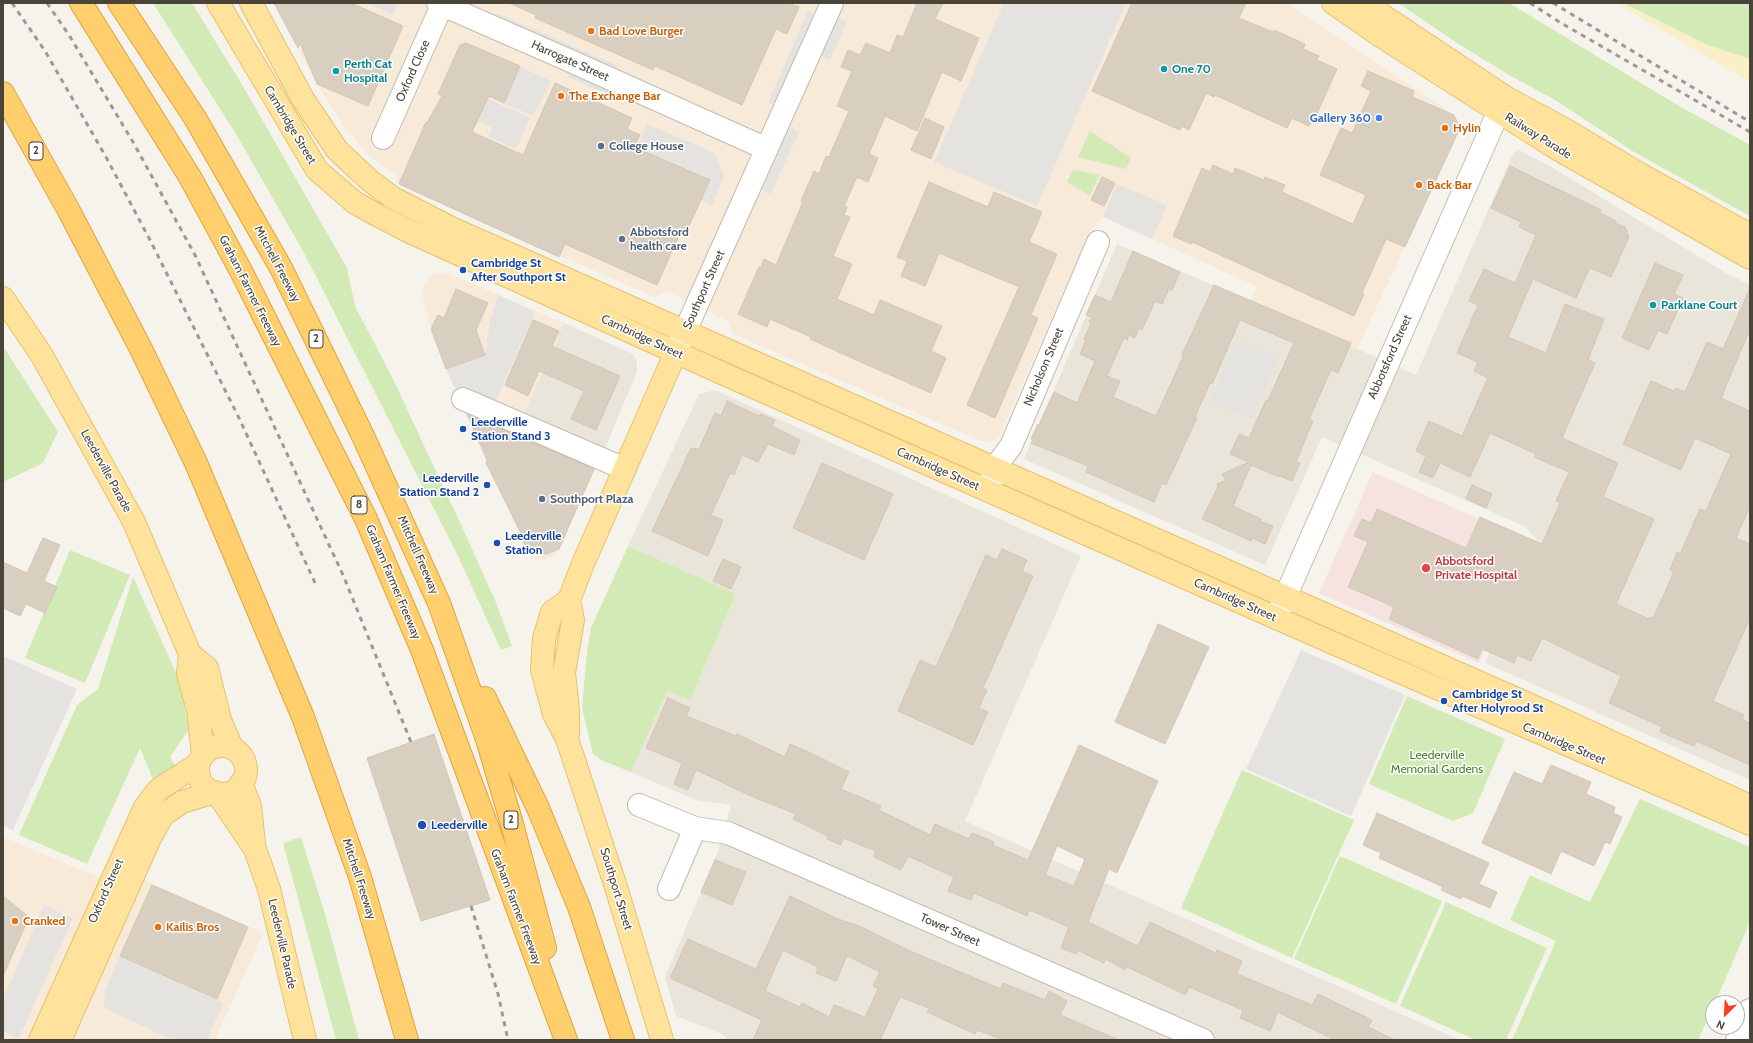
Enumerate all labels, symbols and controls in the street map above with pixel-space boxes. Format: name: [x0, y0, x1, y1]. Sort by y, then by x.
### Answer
place label: Bad Love Burger: [599, 24, 684, 38]
marker: Bad Love Burger: [586, 26, 596, 36]
street label: Harrogate Street: [529, 37, 611, 85]
street label: Oxford Close: [393, 38, 433, 104]
place label: Perth Cat Hospital: [344, 57, 392, 85]
place label: One 70: [1172, 62, 1211, 76]
marker: One 70: [1159, 64, 1169, 74]
marker: Perth Cat Hospital: [331, 66, 341, 76]
street label: Cambridge Street: [261, 83, 319, 167]
place label: The Exchange Bar: [569, 89, 661, 103]
marker: The Exchange Bar: [556, 91, 566, 101]
street label: Railway Parade: [1502, 110, 1574, 162]
place label: Gallery 360: [1310, 111, 1371, 125]
marker: Gallery 360: [1374, 113, 1384, 123]
place label: Hylin: [1453, 121, 1481, 135]
marker: Hylin: [1440, 123, 1450, 133]
place label: College House: [609, 139, 684, 153]
marker: College House: [596, 141, 606, 151]
road number: 2: [29, 142, 43, 160]
place label: Back Bar: [1427, 178, 1472, 192]
marker: Back Bar: [1414, 180, 1424, 190]
street label: Mitchell Freeway: [251, 223, 303, 305]
place label: Abbotsford health care: [630, 225, 689, 253]
street label: Graham Farmer Freeway: [216, 233, 284, 349]
marker: Abbotsford health care: [617, 234, 627, 244]
street label: Southport Street: [680, 248, 728, 332]
place label: Cambridge St After Southport St: [471, 256, 566, 284]
marker: Cambridge St After Southport St: [458, 265, 468, 275]
place label: Parklane Court: [1661, 298, 1737, 312]
marker: Parklane Court: [1648, 300, 1658, 310]
street label: Cambridge Street: [599, 312, 685, 362]
street label: Abbotsford Street: [1365, 313, 1415, 401]
street label: Nicholson Street: [1021, 325, 1067, 409]
road number: 2: [309, 330, 323, 348]
place label: Leederville Station Stand 3: [471, 415, 551, 443]
marker: Leederville Station Stand 3: [458, 424, 468, 434]
street label: Leederville Parade: [77, 427, 135, 515]
street label: Cambridge Street: [894, 444, 982, 494]
place label: Leederville Station Stand 2: [400, 471, 479, 499]
marker: Leederville Station Stand 2: [482, 480, 492, 490]
place label: Southport Plaza: [550, 492, 634, 506]
marker: Southport Plaza: [537, 494, 547, 504]
road number: 8: [351, 496, 367, 514]
street label: Mitchell Freeway: [394, 513, 442, 597]
street label: Graham Farmer Freeway: [362, 523, 424, 641]
place label: Leederville Station: [505, 529, 562, 557]
marker: Leederville Station: [492, 538, 502, 548]
place label: Abbotsford Private Hospital: [1435, 554, 1517, 582]
marker: Abbotsford Private Hospital: [1420, 562, 1432, 574]
street label: Cambridge Street: [1191, 575, 1279, 625]
place label: Cambridge St After Holyrood St: [1452, 687, 1543, 715]
marker: Cambridge St After Holyrood St: [1439, 696, 1449, 706]
street label: Cambridge Street: [1520, 720, 1608, 768]
park label: Leederville Memorial Gardens: [1391, 748, 1483, 776]
road number: 2: [504, 811, 518, 829]
place label: Leederville: [431, 818, 488, 832]
marker: Leederville: [416, 819, 428, 831]
street label: Mitchell Freeway: [339, 837, 379, 921]
street label: Southport Street: [597, 846, 635, 932]
street label: Graham Farmer Freeway: [487, 847, 545, 967]
street label: Oxford Street: [85, 857, 127, 925]
street label: Leederville Parade: [265, 897, 299, 991]
street label: Tower Street: [918, 910, 982, 950]
place label: Cranked: [23, 914, 65, 928]
marker: Cranked: [10, 916, 20, 926]
place label: Kailis Bros: [166, 920, 219, 934]
marker: Kailis Bros: [153, 922, 163, 932]
north arrow: [1705, 995, 1745, 1035]
text: N: [1714, 1017, 1727, 1033]

